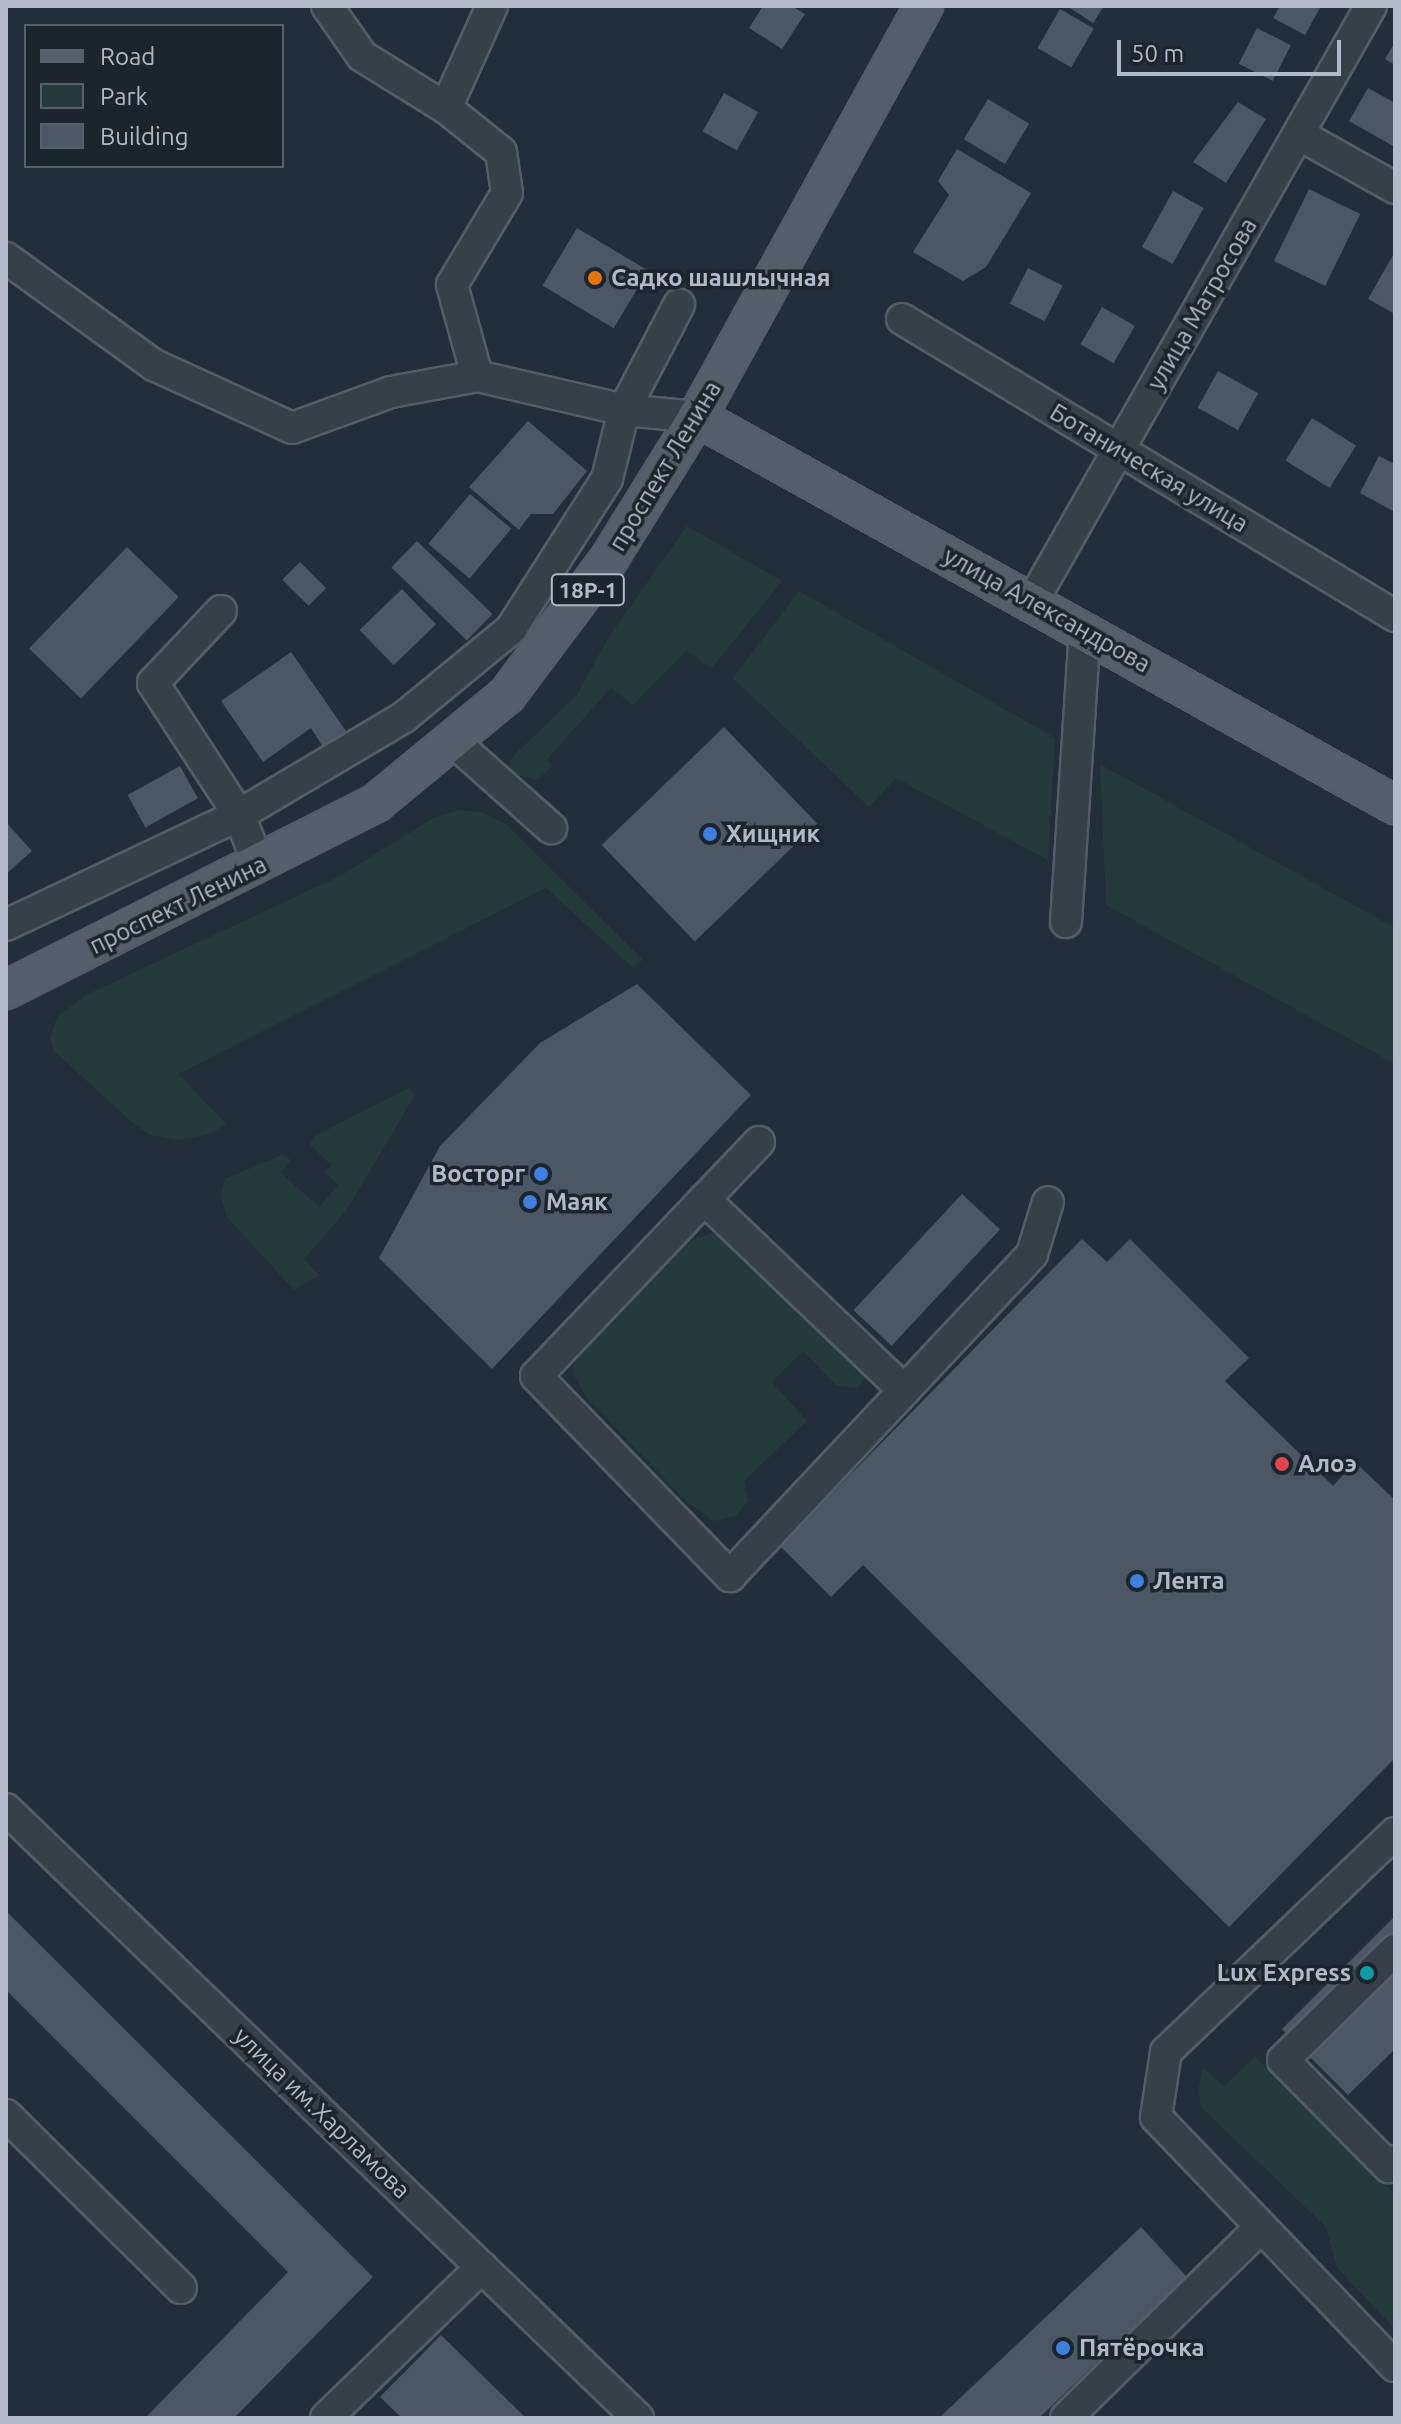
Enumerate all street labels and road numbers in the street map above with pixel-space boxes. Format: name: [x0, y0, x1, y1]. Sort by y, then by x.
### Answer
street label: улица Матросова: [1141, 213, 1263, 395]
street label: проспект Ленина: [603, 376, 727, 556]
street label: Ботаническая улица: [1045, 398, 1253, 538]
street label: улица Александрова: [939, 541, 1155, 679]
road number: 18Р-1: [550, 572, 626, 608]
street label: проспект Ленина: [85, 850, 271, 960]
street label: улица им.Харламова: [228, 2021, 416, 2205]

